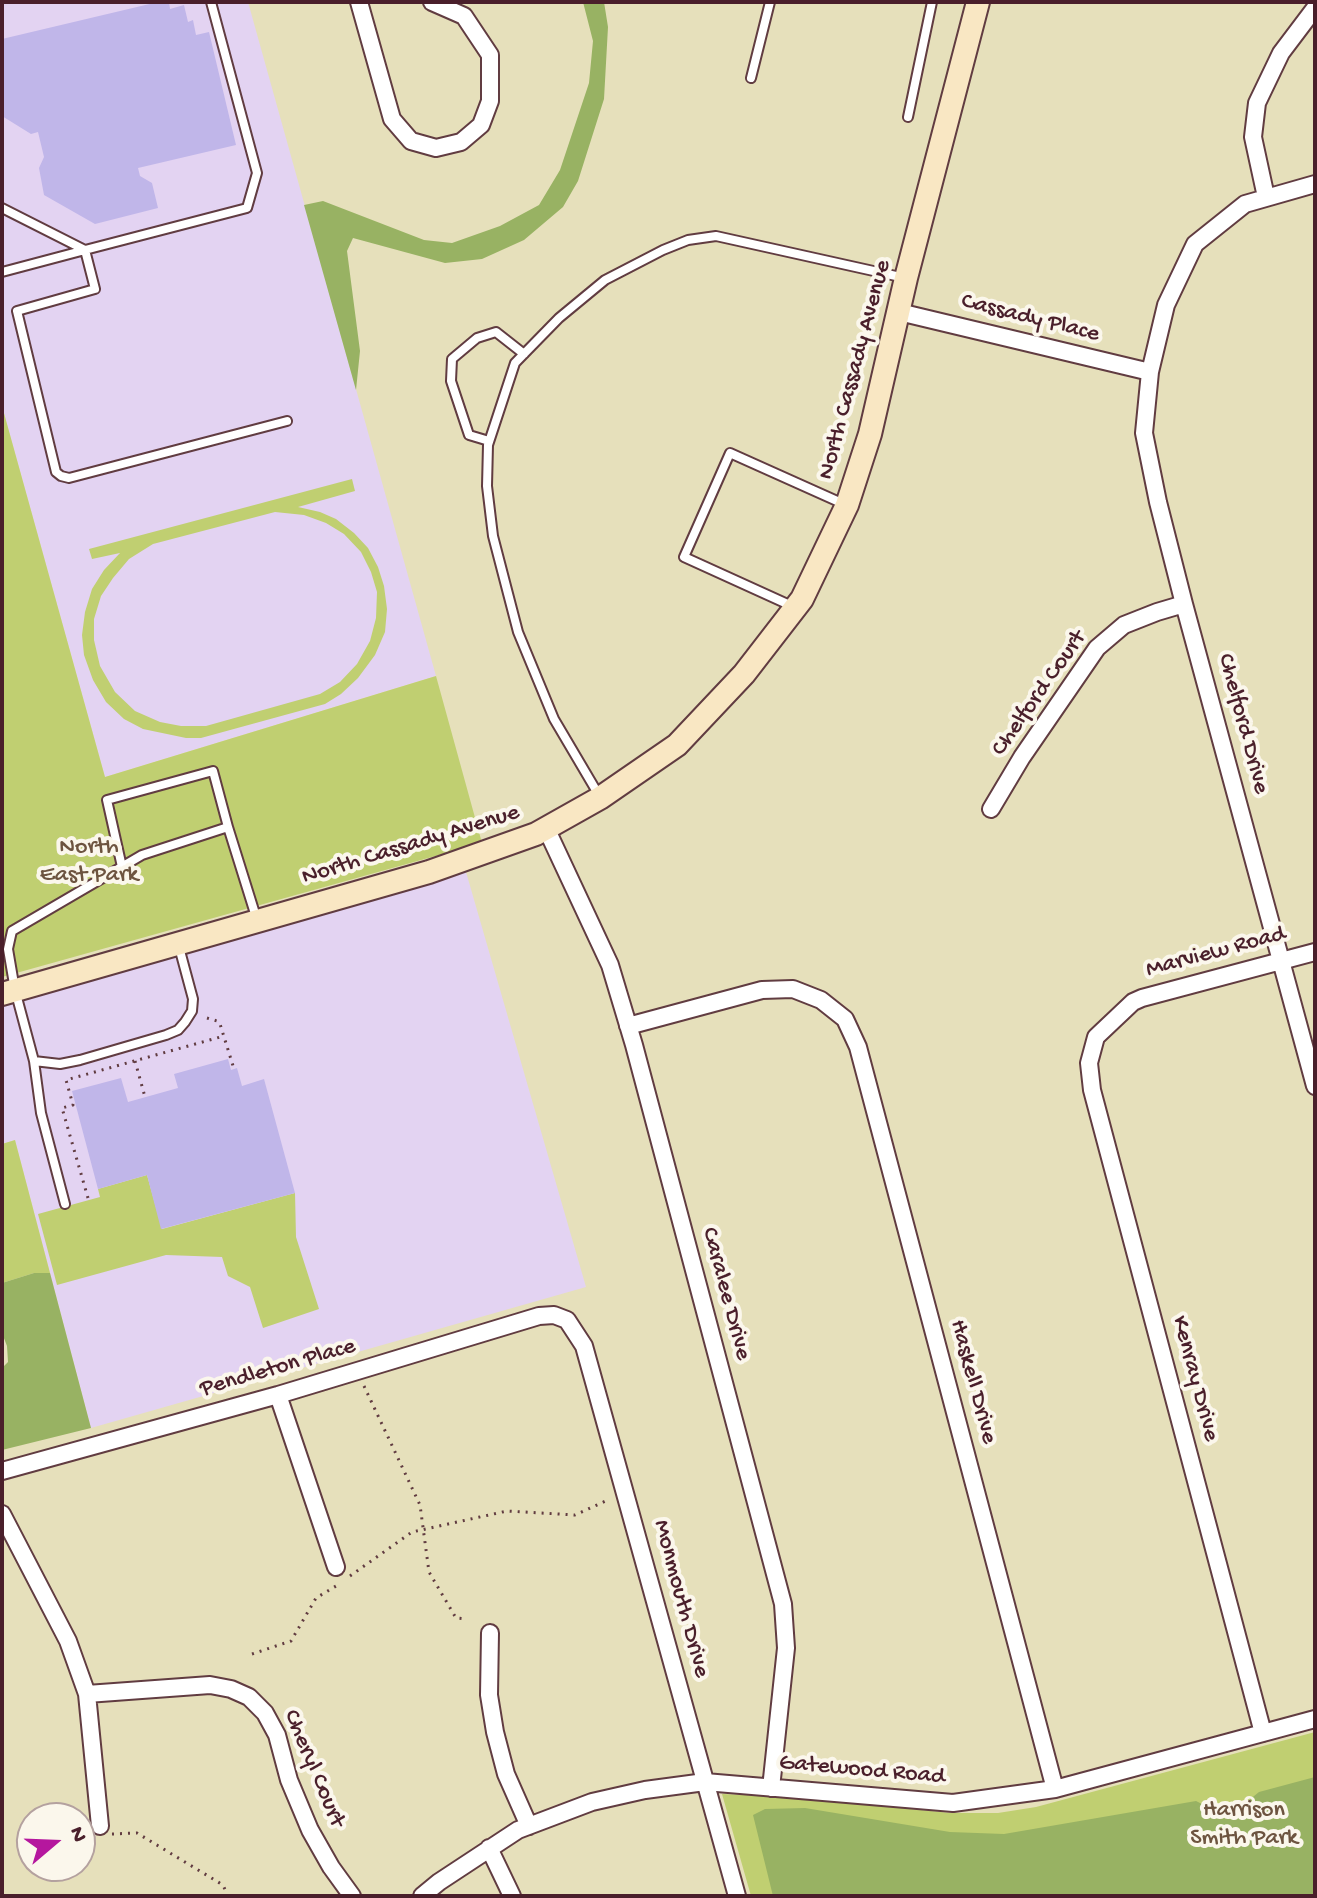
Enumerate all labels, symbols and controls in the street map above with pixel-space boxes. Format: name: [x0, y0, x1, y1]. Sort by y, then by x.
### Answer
street label: North Cassady Avenue: [813, 257, 899, 483]
street label: Cassady Place: [958, 288, 1102, 350]
street label: Chelford Court: [986, 626, 1094, 762]
street label: Chelford Drive: [1209, 651, 1275, 797]
street label: North Cassady Avenue: [299, 799, 523, 893]
park label: North East Park: [40, 834, 138, 890]
street label: Marview Road: [1143, 921, 1289, 985]
street label: Caralee Drive: [693, 1224, 757, 1364]
street label: Kenray Drive: [1163, 1313, 1225, 1445]
street label: Haskell Drive: [942, 1317, 1002, 1447]
street label: Pendleton Place: [197, 1333, 359, 1405]
street label: Monmouth Drive: [645, 1517, 715, 1681]
street label: Cheryl Court: [275, 1706, 351, 1832]
street label: Gatewood Road: [778, 1749, 946, 1793]
park label: Harrison Smith Park: [1190, 1797, 1298, 1853]
north arrow: [16, 1802, 96, 1882]
text: N: [62, 1824, 91, 1846]

